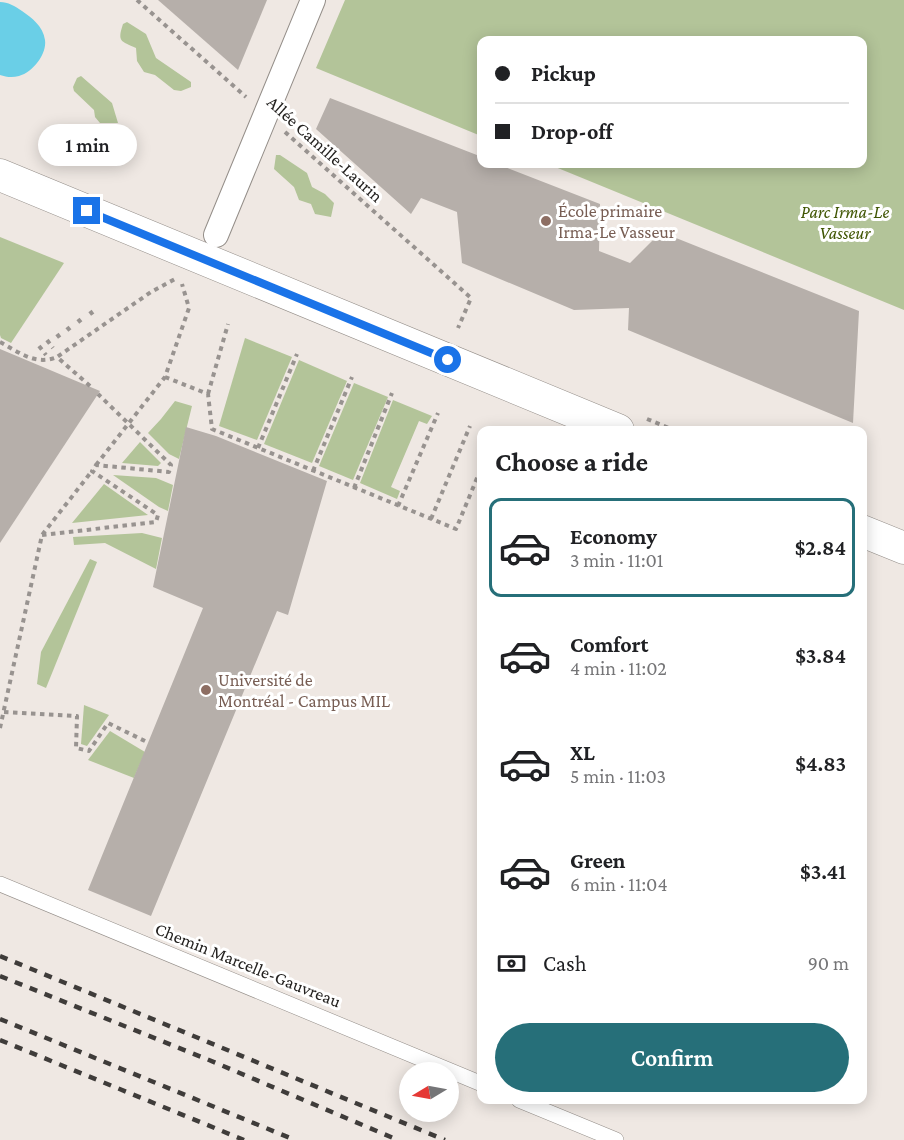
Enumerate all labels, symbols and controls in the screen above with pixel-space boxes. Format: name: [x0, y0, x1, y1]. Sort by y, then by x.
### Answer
text: Pickup: [531, 61, 596, 86]
street label: Allée Camille-Laurin: [263, 92, 387, 206]
text: Drop-off: [531, 119, 613, 144]
callout: 1 min: [38, 124, 136, 166]
text: 1 min: [65, 134, 110, 156]
route end: [73, 197, 100, 224]
place label: École primaire Irma-Le Vasseur: [558, 201, 676, 242]
park label: Parc Irma-Le Vasseur: [801, 202, 889, 243]
marker: École primaire Irma-Le Vasseur: [539, 214, 553, 228]
route start: [434, 346, 461, 373]
text: Choose a ride: [495, 447, 648, 477]
icon: car: [498, 521, 552, 575]
text: Economy: [570, 524, 657, 549]
text: $2.84: [795, 535, 846, 560]
text: 3 min · 11:01: [570, 549, 663, 571]
icon: car: [498, 629, 552, 683]
text: Comfort: [570, 632, 648, 657]
text: $3.84: [795, 643, 846, 668]
text: 4 min · 11:02: [570, 657, 667, 679]
place label: Université de Montréal - Campus MIL: [218, 670, 390, 711]
marker: Université de Montréal - Campus MIL: [199, 683, 213, 697]
icon: car: [498, 737, 552, 791]
text: XL: [570, 740, 595, 765]
text: $4.83: [795, 751, 846, 776]
text: 5 min · 11:03: [570, 765, 666, 787]
icon: car: [498, 845, 552, 899]
text: Green: [570, 848, 626, 873]
text: $3.41: [800, 859, 846, 884]
text: 6 min · 11:04: [570, 873, 668, 895]
street label: Chemin Marcelle-Gauvreau: [152, 919, 344, 1012]
icon: cash: [495, 947, 528, 980]
text: Cash: [543, 951, 587, 976]
text: 90 m: [808, 952, 849, 974]
button: Confirm: [495, 1023, 849, 1092]
north arrow: [399, 1062, 459, 1122]
map controls: [399, 1062, 459, 1122]

